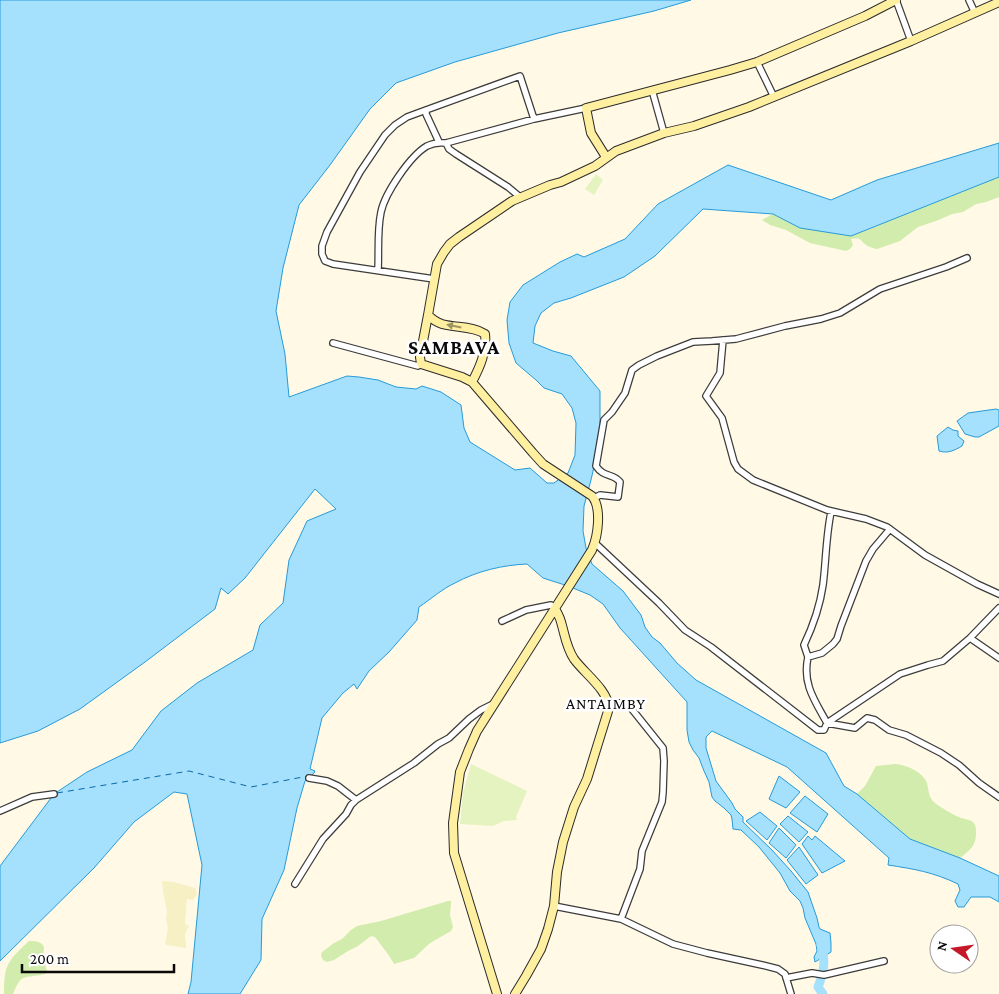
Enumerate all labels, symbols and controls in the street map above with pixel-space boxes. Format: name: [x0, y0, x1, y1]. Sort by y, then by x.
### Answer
one-way arrow: [446, 322, 461, 330]
district label: SAMBAVA: [408, 336, 500, 358]
district label: ANTAIMBY: [566, 695, 646, 712]
north arrow: [929, 924, 979, 974]
text: N: [932, 939, 950, 953]
scale bar: [22, 942, 175, 974]
text: 200 m: [30, 951, 69, 967]

